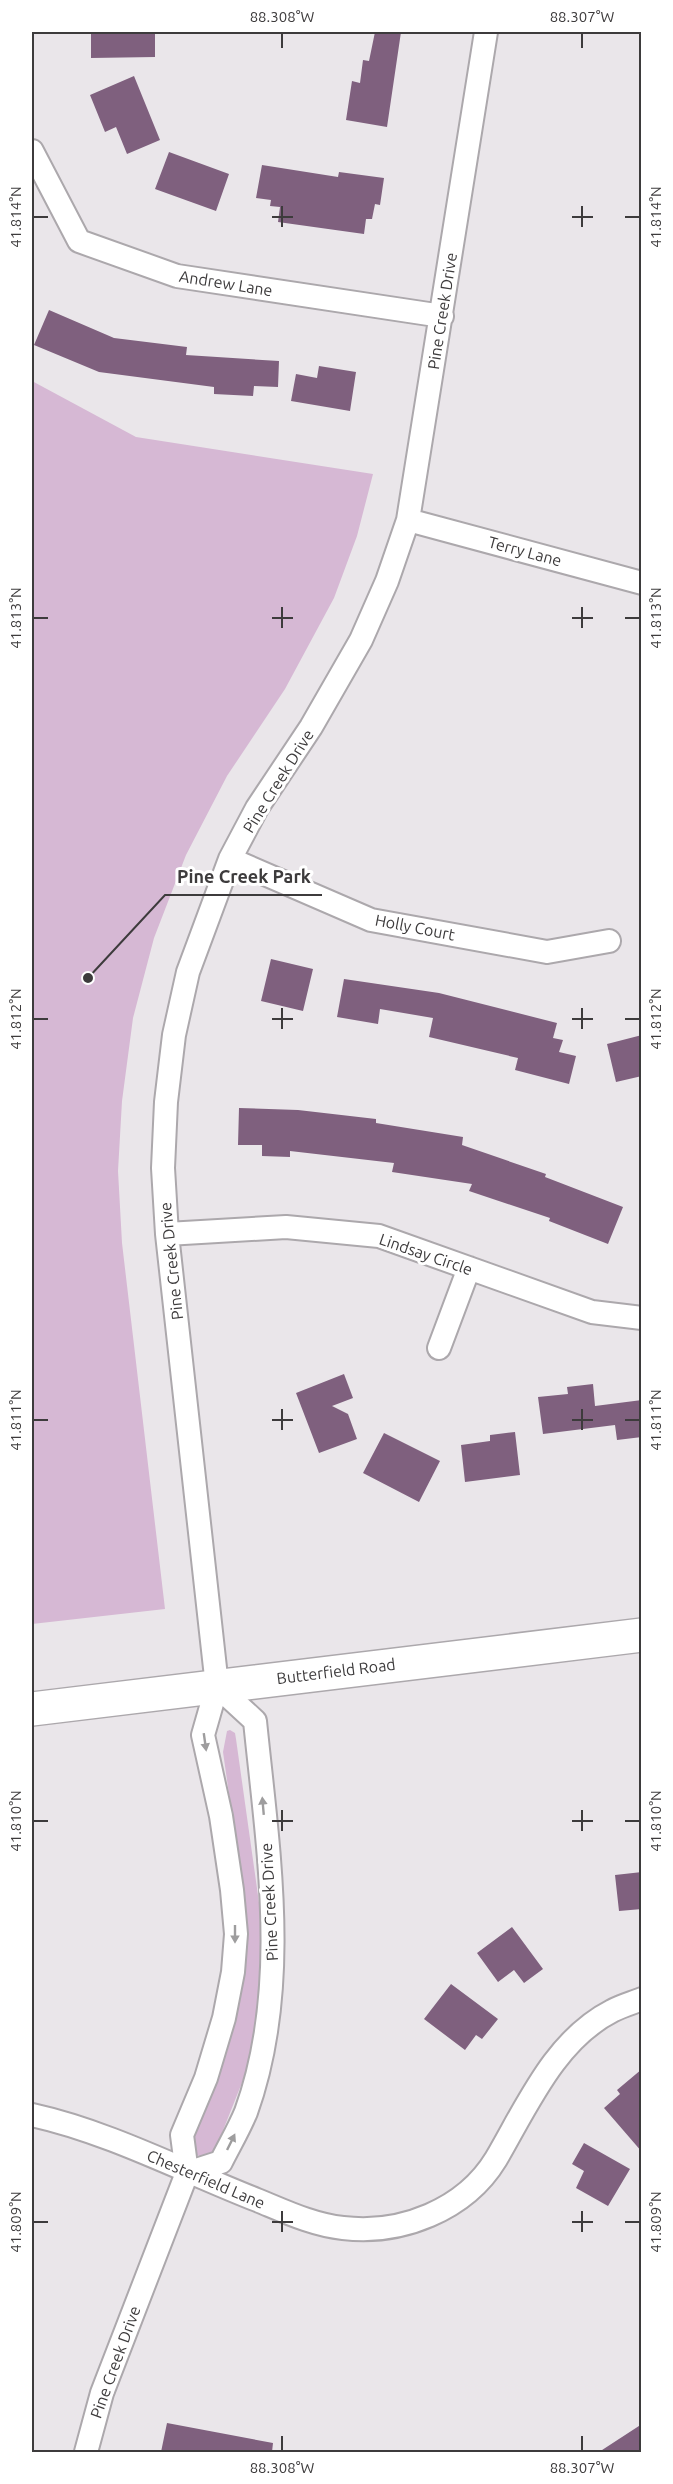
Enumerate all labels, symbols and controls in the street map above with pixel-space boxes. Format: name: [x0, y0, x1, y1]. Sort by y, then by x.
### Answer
text: 88.308°W: [250, 8, 314, 25]
text: 88.307°W: [550, 8, 614, 25]
text: 41.814°N: [7, 186, 24, 248]
text: 41.814°N: [647, 186, 664, 248]
street label: Pine Creek Drive: [424, 251, 460, 371]
street label: Andrew Lane: [178, 267, 274, 299]
street label: Terry Lane: [486, 533, 564, 569]
text: 41.813°N: [7, 587, 24, 649]
text: 41.813°N: [647, 587, 664, 649]
street label: Pine Creek Drive: [239, 726, 317, 836]
callout: Pine Creek Park: [165, 859, 322, 895]
text: Pine Creek Park: [177, 866, 311, 886]
street label: Holly Court: [374, 910, 457, 944]
text: 41.812°N: [7, 988, 24, 1050]
text: 41.812°N: [647, 988, 664, 1050]
street label: Pine Creek Drive: [156, 1201, 186, 1321]
street label: Lindsay Circle: [377, 1230, 475, 1278]
text: 41.811°N: [7, 1389, 24, 1451]
text: 41.811°N: [647, 1389, 664, 1451]
street label: Butterfield Road: [276, 1655, 396, 1687]
one-way arrow: [201, 1733, 210, 1752]
text: 41.810°N: [7, 1790, 24, 1852]
text: 41.810°N: [647, 1790, 664, 1852]
one-way arrow: [258, 1797, 268, 1816]
street label: Pine Creek Drive: [257, 1843, 281, 1961]
one-way arrow: [230, 1925, 240, 1944]
one-way arrow: [227, 2133, 236, 2150]
street label: Chesterfield Lane: [144, 2146, 268, 2212]
text: 41.809°N: [7, 2191, 24, 2253]
text: 41.809°N: [647, 2191, 664, 2253]
street label: Pine Creek Drive: [86, 2303, 144, 2421]
text: 88.308°W: [250, 2459, 314, 2476]
text: 88.307°W: [550, 2459, 614, 2476]

